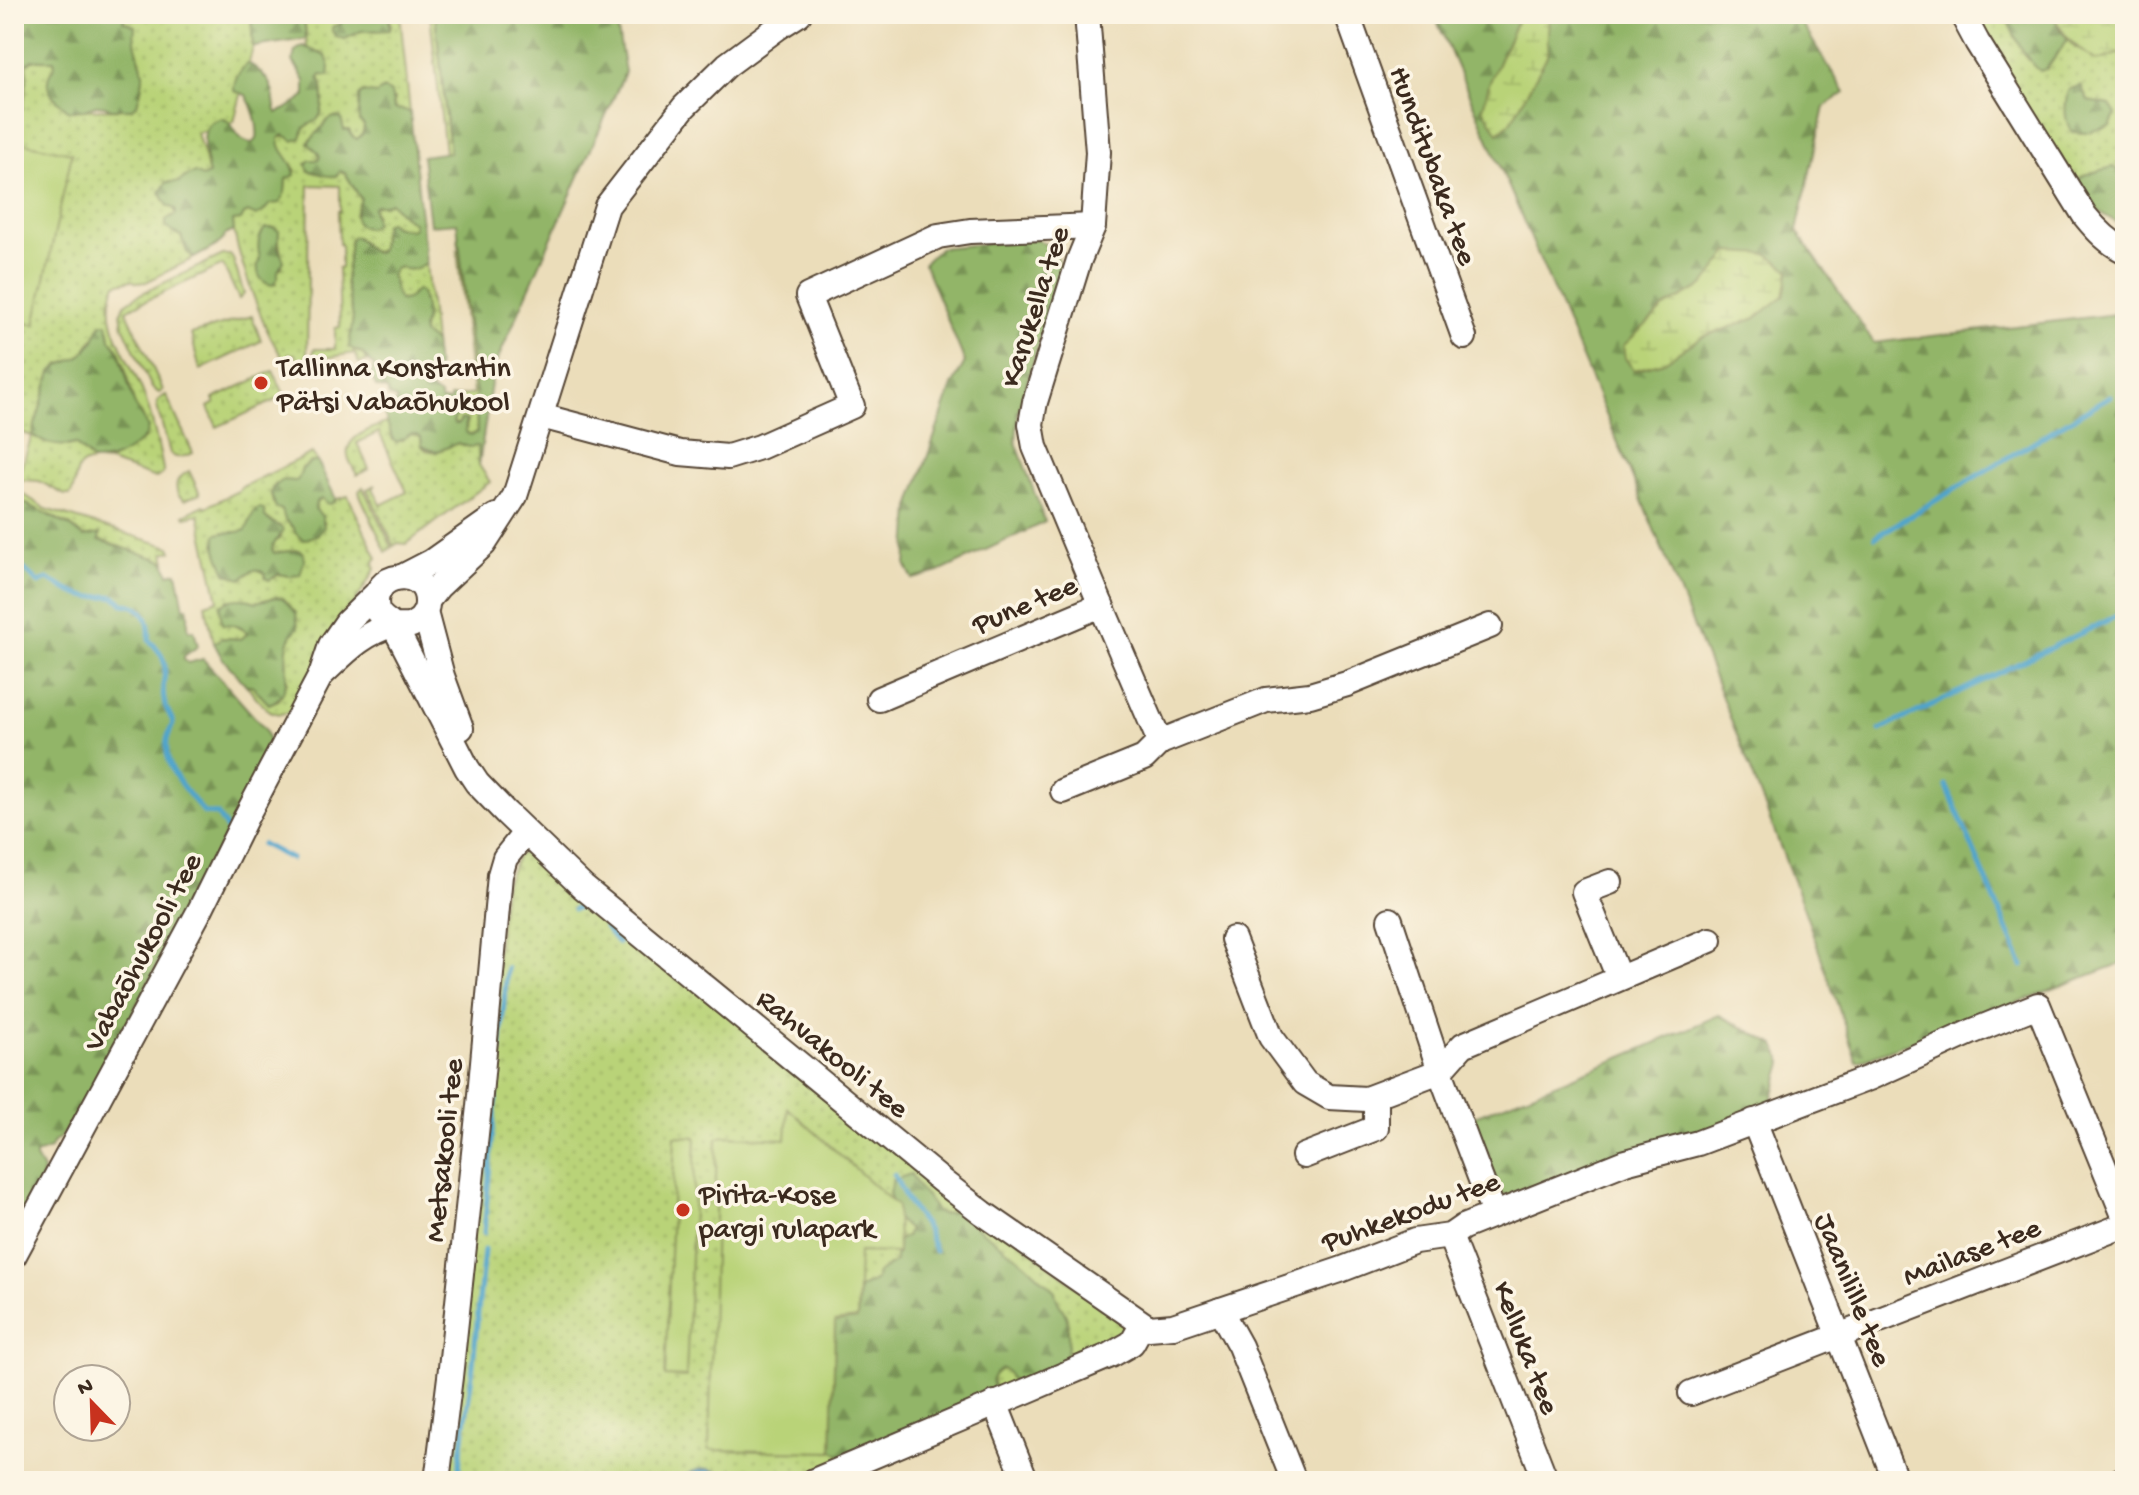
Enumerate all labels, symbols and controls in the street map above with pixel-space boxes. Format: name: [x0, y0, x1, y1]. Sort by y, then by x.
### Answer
street label: Hunditubaka tee: [1379, 62, 1483, 271]
street label: Karukella tee: [995, 222, 1080, 392]
place label: Tallinna Konstantin Pätsi Vabaõhukool: [275, 353, 511, 422]
marker: Tallinna Konstantin Pätsi Vabaõhukool: [252, 374, 270, 392]
street label: Pune tee: [967, 569, 1084, 645]
street label: Vabaõhukooli tee: [78, 848, 212, 1059]
street label: Rahvakooli tee: [748, 983, 915, 1128]
street label: Metsakooli tee: [419, 1057, 474, 1244]
street label: Puhkekodu tee: [1317, 1166, 1506, 1263]
place label: Pirita-Kose pargi rulapark: [698, 1180, 878, 1249]
marker: Pirita-Kose pargi rulapark: [674, 1201, 692, 1219]
street label: Jaanilille tee: [1804, 1209, 1898, 1373]
street label: Mailase tee: [1899, 1212, 2047, 1296]
street label: Kelluka tee: [1482, 1277, 1565, 1421]
north arrow: [52, 1363, 132, 1443]
text: N: [74, 1373, 97, 1403]

